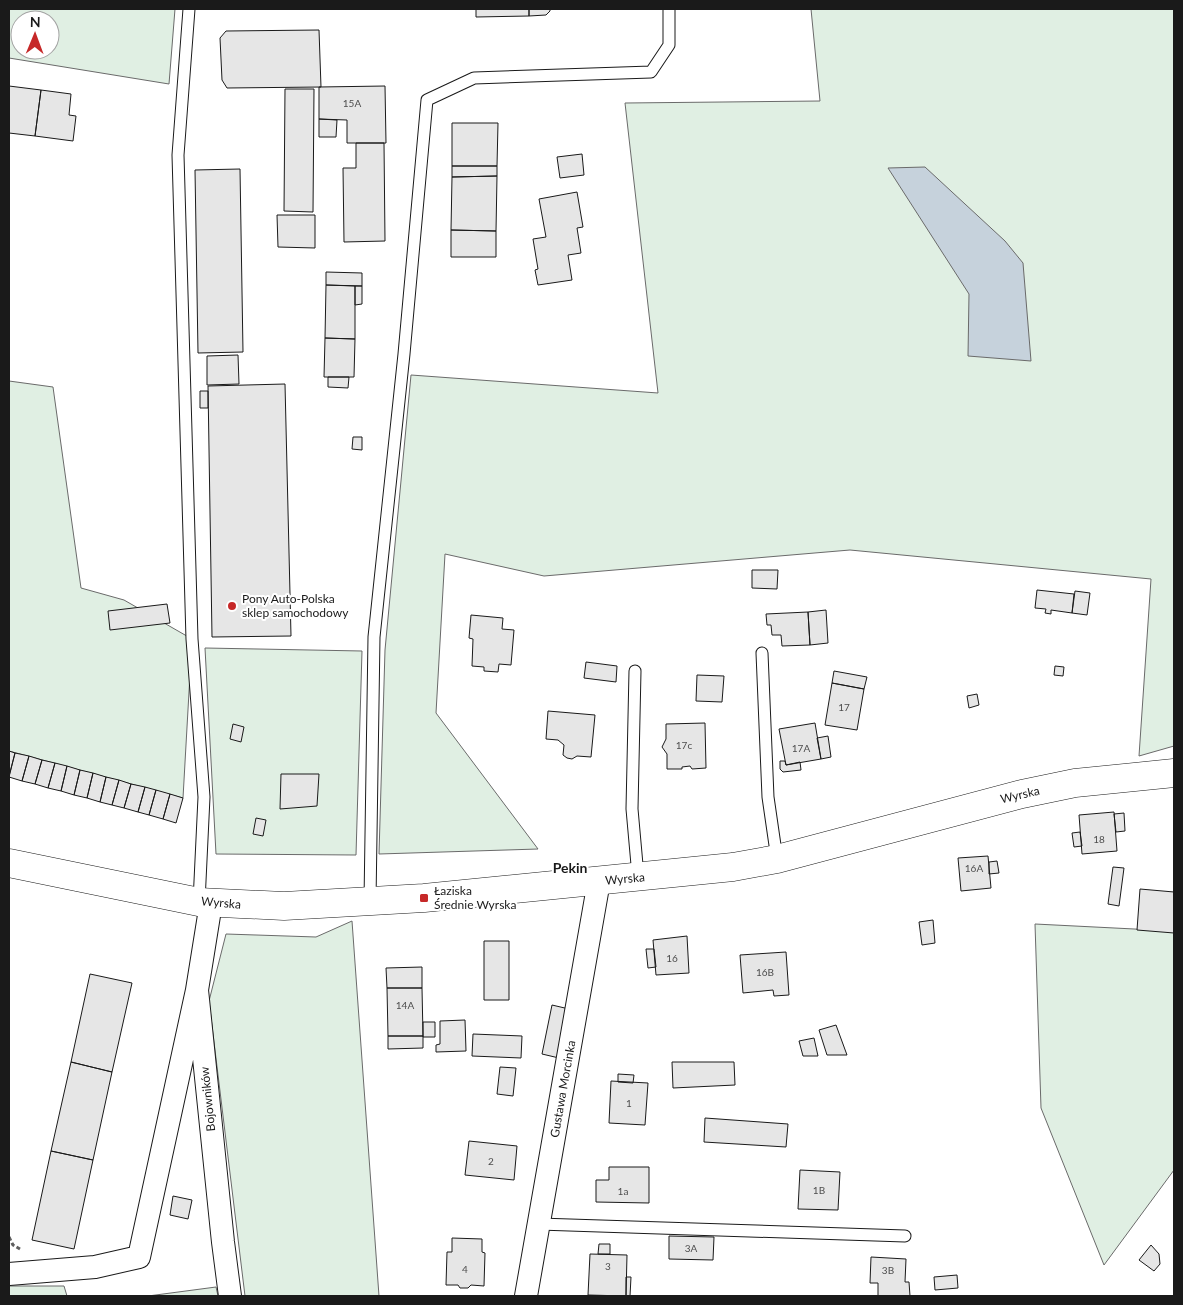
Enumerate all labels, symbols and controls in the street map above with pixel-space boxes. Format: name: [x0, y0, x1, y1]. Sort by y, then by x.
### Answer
north arrow: [10, 10, 60, 60]
text: N: [30, 13, 41, 30]
house number: 15A: [343, 97, 361, 109]
place label: Pony Auto-Polska sklep samochodowy: [242, 591, 349, 620]
marker: Pony Auto-Polska sklep samochodowy: [226, 600, 238, 612]
house number: 17: [838, 701, 850, 713]
house number: 17c: [676, 739, 692, 751]
house number: 17A: [792, 742, 810, 754]
street label: Wyrska: [999, 783, 1041, 806]
house number: 18: [1093, 833, 1105, 845]
district label: Pekin: [553, 859, 587, 876]
house number: 16A: [965, 862, 983, 874]
street label: Wyrska: [604, 869, 646, 888]
place label: Łaziska Średnie Wyrska: [434, 883, 516, 912]
marker: Łaziska Średnie Wyrska: [418, 892, 430, 904]
street label: Wyrska: [200, 893, 242, 912]
house number: 16: [666, 952, 678, 964]
house number: 16B: [756, 966, 774, 978]
house number: 14A: [396, 999, 414, 1011]
street label: Gustawa Morcinka: [547, 1039, 578, 1139]
street label: Bojowników: [197, 1065, 218, 1132]
house number: 1: [626, 1097, 632, 1109]
house number: 2: [488, 1155, 494, 1167]
house number: 1B: [813, 1184, 825, 1196]
house number: 1a: [618, 1185, 628, 1197]
house number: 3A: [685, 1242, 698, 1254]
house number: 3: [605, 1260, 611, 1272]
house number: 4: [462, 1263, 468, 1275]
house number: 3B: [882, 1264, 894, 1276]

